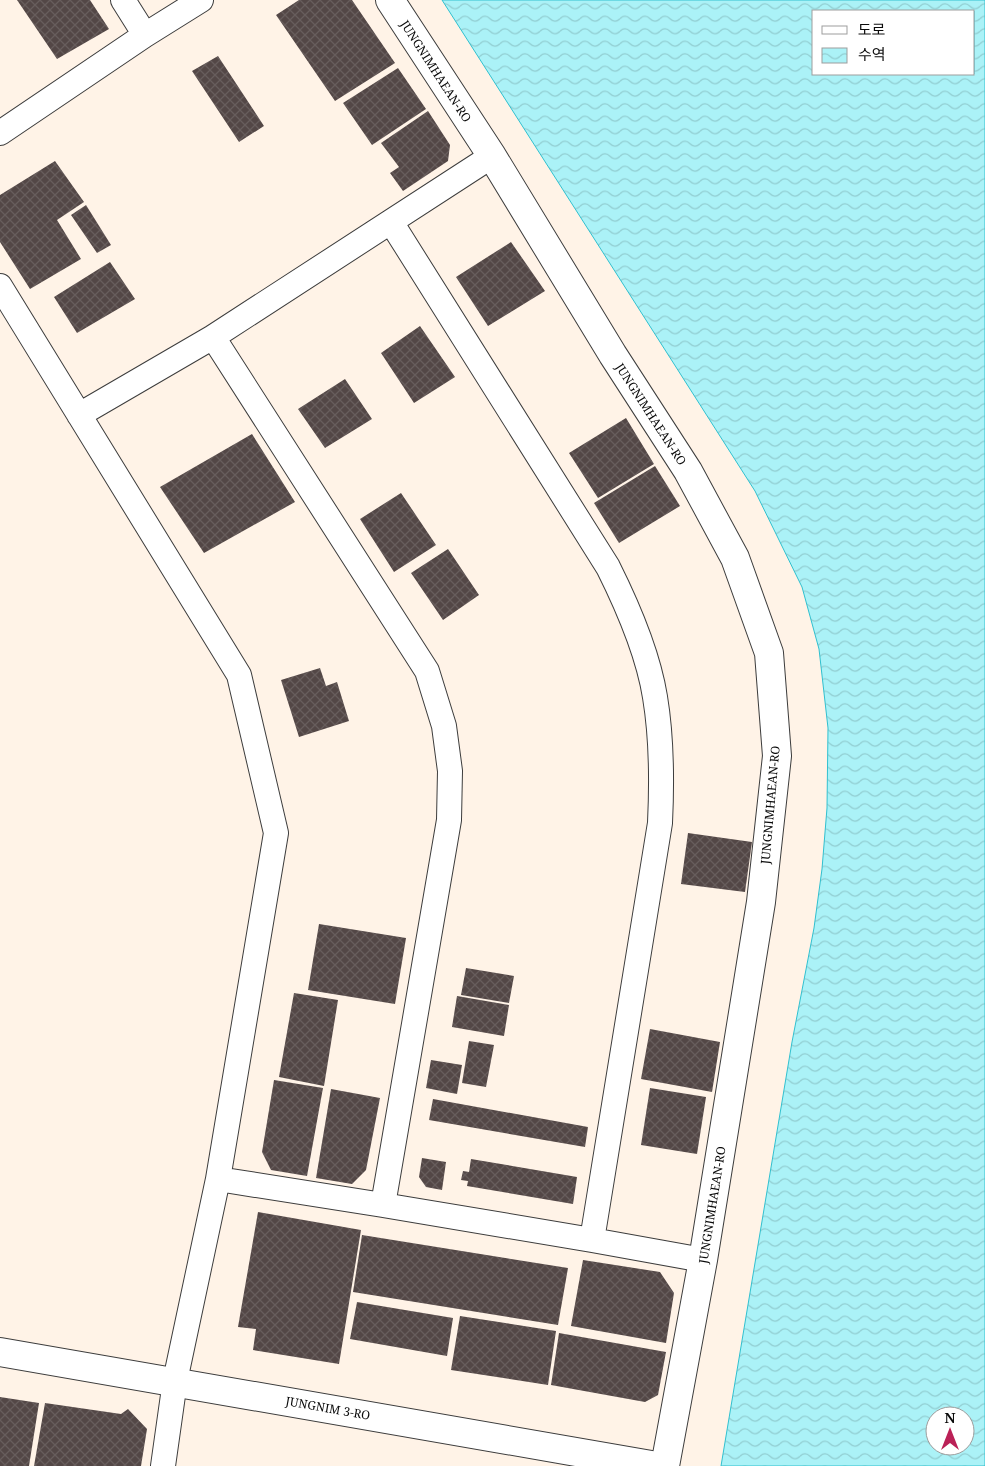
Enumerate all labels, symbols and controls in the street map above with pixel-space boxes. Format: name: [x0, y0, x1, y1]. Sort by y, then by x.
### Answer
legend: [812, 10, 975, 75]
street label: JUNGNIMHAEAN-RO: [396, 16, 476, 126]
text: 도로: [858, 19, 886, 39]
text: 수역: [858, 44, 886, 64]
street label: JUNGNIMHAEAN-RO: [611, 359, 691, 469]
street label: JUNGNIMHAEAN-RO: [756, 745, 784, 866]
street label: JUNGNIMHAEAN-RO: [694, 1145, 730, 1266]
street label: JUNGNIM 3-RO: [283, 1392, 372, 1424]
north arrow: [925, 1406, 975, 1456]
text: N: [944, 1408, 956, 1427]

